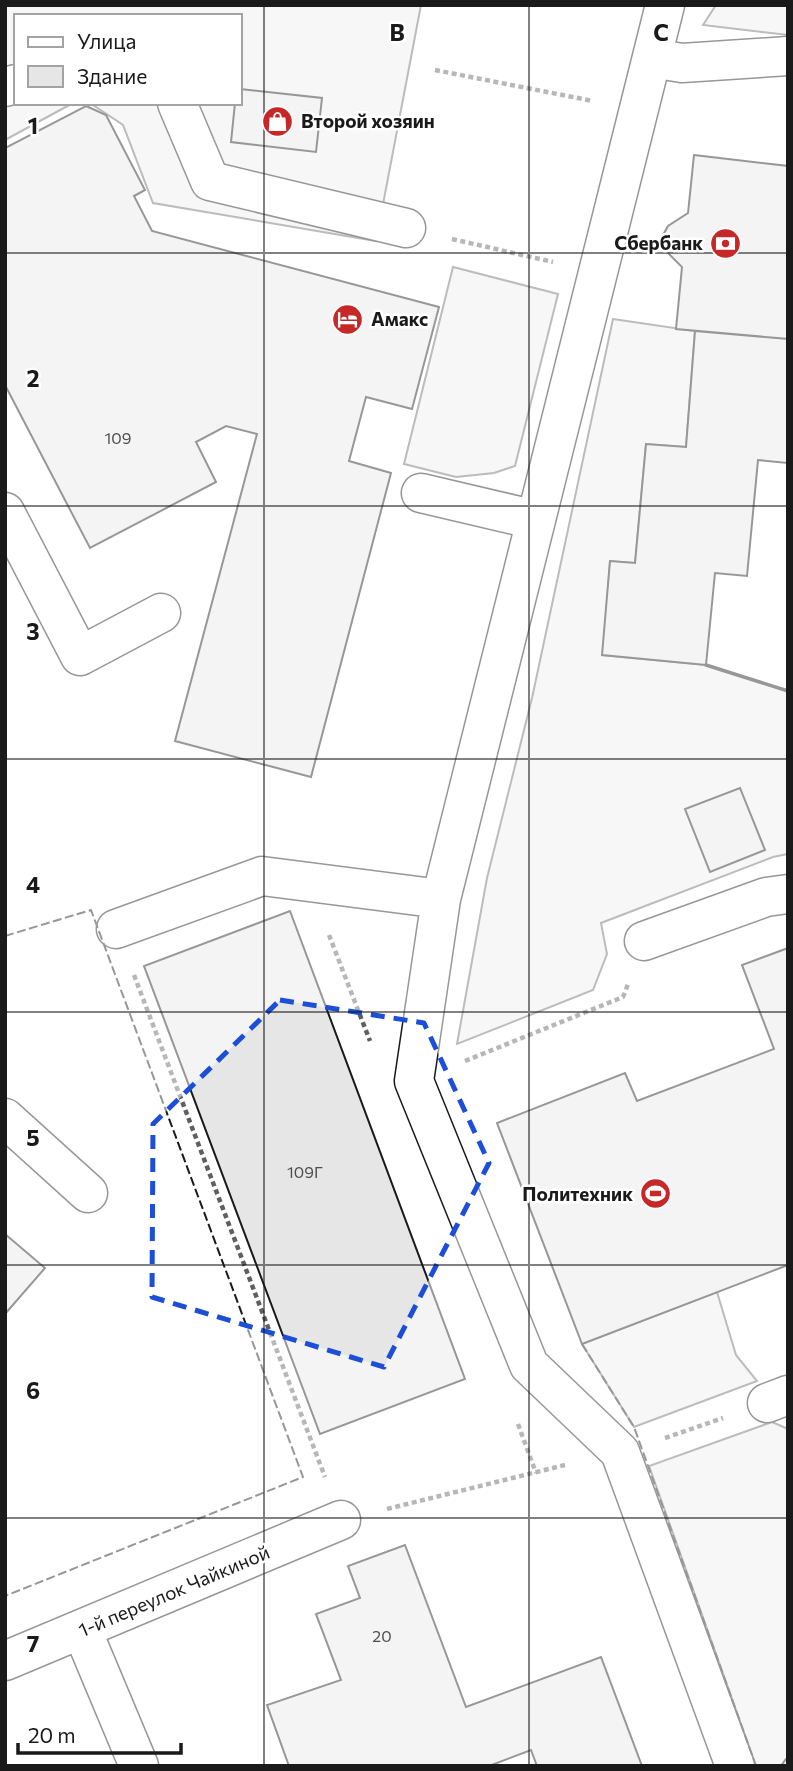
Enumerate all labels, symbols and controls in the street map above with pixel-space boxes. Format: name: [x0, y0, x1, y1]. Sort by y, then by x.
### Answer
legend: [14, 14, 242, 105]
text: B: [389, 18, 405, 46]
text: C: [653, 18, 669, 46]
text: Улица: [77, 28, 136, 53]
text: Здание: [77, 63, 147, 88]
shop icon: Второй хозяин: [261, 104, 295, 138]
place label: Второй хозяин: [301, 109, 435, 132]
text: 1: [28, 111, 38, 139]
bank icon: Сбербанк: [709, 226, 743, 260]
place label: Сбербанк: [614, 231, 703, 254]
hotel icon: Амакс: [331, 302, 365, 336]
place label: Амакс: [371, 307, 428, 330]
text: 2: [26, 364, 40, 392]
house number: 109: [105, 428, 132, 447]
text: 3: [26, 617, 40, 645]
text: 4: [26, 870, 40, 898]
text: 5: [26, 1123, 40, 1151]
house number: 109Г: [287, 1162, 323, 1181]
sports icon: Политехник: [639, 1177, 673, 1211]
place label: Политехник: [522, 1182, 633, 1205]
text: 6: [26, 1376, 40, 1404]
street label: 1-й переулок Чайкиной: [75, 1540, 273, 1641]
house number: 20: [372, 1626, 392, 1645]
text: 7: [27, 1629, 39, 1657]
scale bar: [18, 1712, 180, 1756]
text: 20 m: [28, 1722, 76, 1747]

